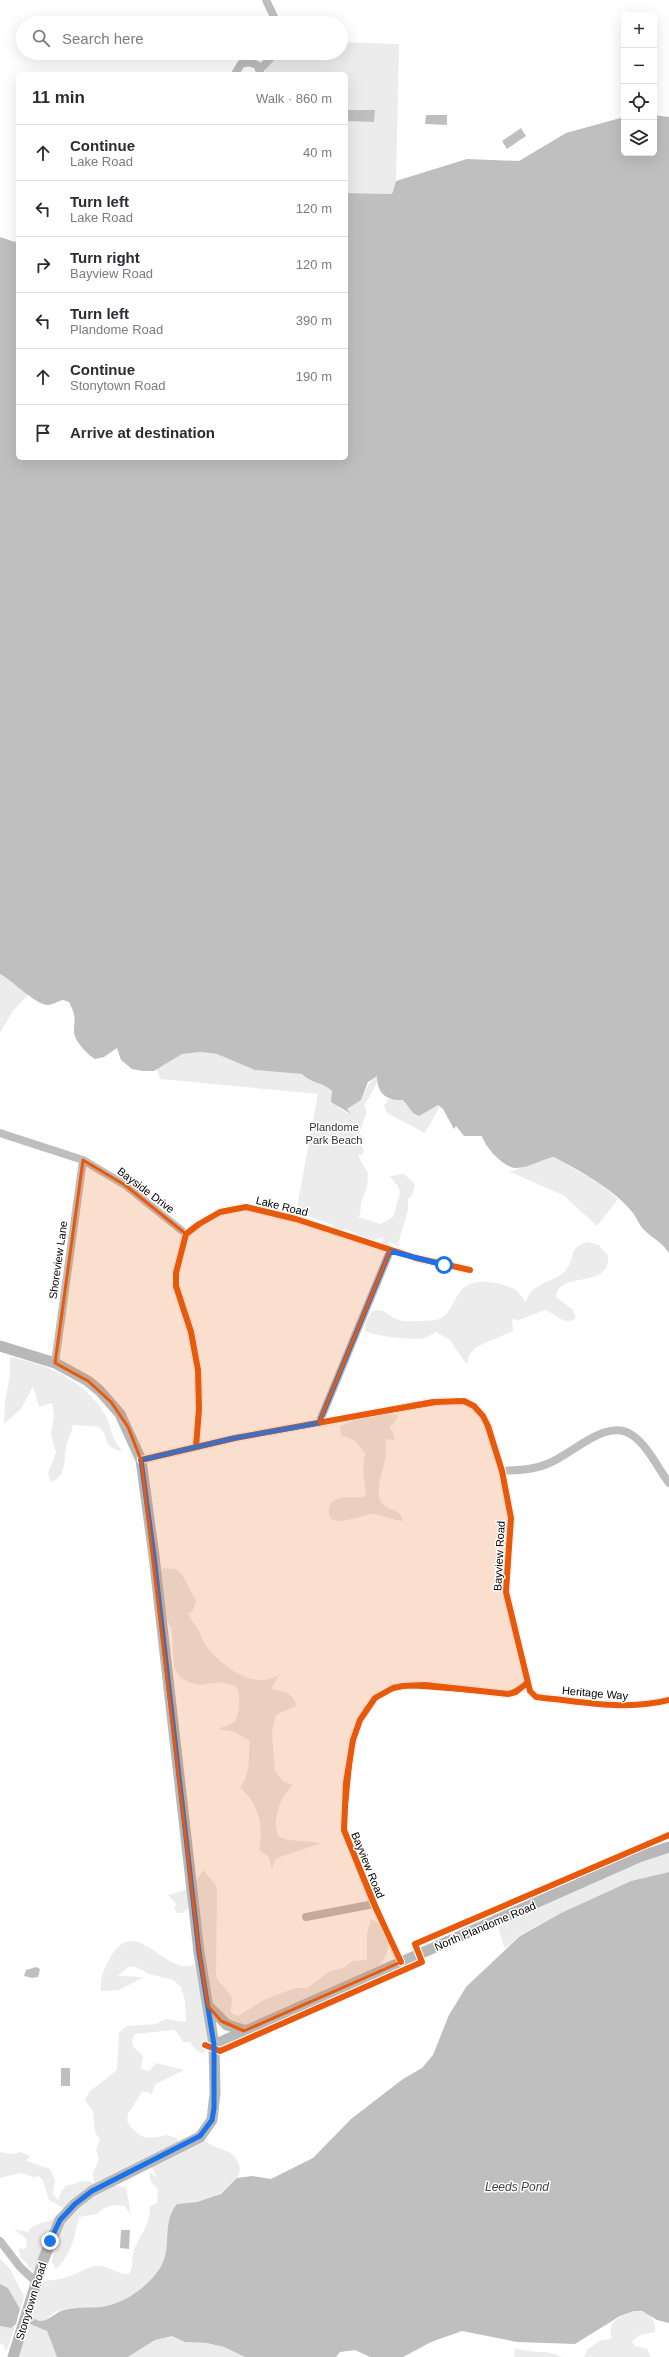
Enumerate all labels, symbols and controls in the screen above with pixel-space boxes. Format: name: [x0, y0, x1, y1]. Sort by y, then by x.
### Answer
map controls: [621, 12, 657, 156]
button: +: [621, 12, 657, 48]
search box: [16, 16, 348, 60]
icon: search: [30, 27, 52, 49]
text: Search here: [62, 30, 144, 47]
button: −: [621, 48, 657, 84]
button: locate: [621, 84, 657, 120]
text: 11 min: [32, 88, 85, 107]
text: Walk · 860 m: [256, 91, 332, 106]
button: layers: [621, 120, 657, 156]
text: Continue: [70, 137, 135, 154]
icon: ahead: [32, 142, 54, 164]
text: 40 m: [303, 145, 332, 160]
text: Lake Road: [70, 154, 133, 169]
text: Turn left: [70, 193, 129, 210]
icon: left: [32, 198, 54, 220]
text: 120 m: [296, 201, 332, 216]
text: Lake Road: [70, 210, 133, 225]
text: Turn right: [70, 249, 140, 266]
icon: right: [32, 254, 54, 276]
text: 120 m: [296, 257, 332, 272]
text: Bayview Road: [70, 266, 153, 281]
text: Turn left: [70, 305, 129, 322]
icon: left: [32, 310, 54, 332]
text: 390 m: [296, 313, 332, 328]
text: Plandome Road: [70, 322, 163, 337]
text: Continue: [70, 361, 135, 378]
icon: ahead: [32, 366, 54, 388]
text: 190 m: [296, 369, 332, 384]
text: Stonytown Road: [70, 378, 165, 393]
icon: arrive: [32, 422, 54, 444]
text: Arrive at destination: [70, 424, 215, 441]
park label: Plandome Park Beach: [306, 1121, 362, 1146]
street label: Bayside Drive: [115, 1165, 177, 1215]
street label: Lake Road: [255, 1194, 309, 1218]
street label: Shoreview Lane: [47, 1220, 69, 1300]
route start: [435, 1256, 453, 1274]
street label: Bayview Road: [491, 1521, 507, 1591]
street label: Heritage Way: [561, 1684, 629, 1702]
street label: Bayview Road: [349, 1830, 387, 1900]
street label: North Plandome Road: [433, 1899, 537, 1953]
water label: Leeds Pond: [485, 2180, 549, 2194]
route end: [41, 2232, 59, 2250]
street label: Stonytown Road: [13, 2261, 49, 2341]

